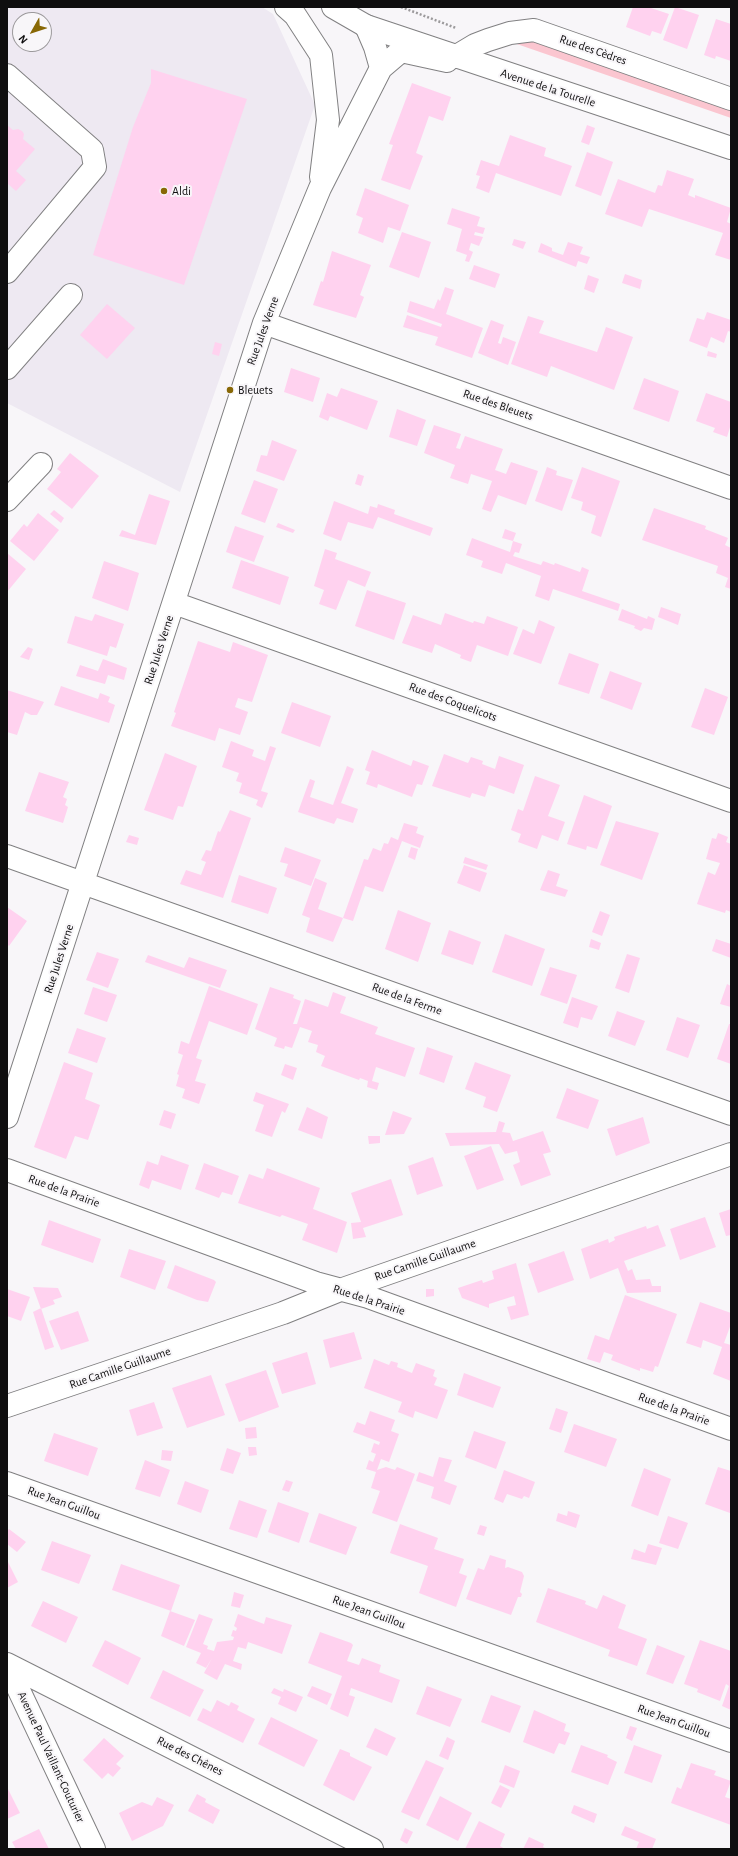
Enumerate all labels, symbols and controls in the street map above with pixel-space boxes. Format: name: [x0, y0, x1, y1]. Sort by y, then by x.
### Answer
north arrow: [12, 12, 52, 52]
street label: Rue des Cèdres: [558, 32, 628, 68]
text: N: [16, 33, 30, 46]
street label: Avenue de la Tourelle: [499, 66, 597, 110]
place label: Aldi: [172, 184, 191, 198]
marker: Aldi: [159, 186, 169, 196]
street label: Rue Jules Verne: [244, 295, 282, 367]
place label: Bleuets: [238, 383, 273, 397]
marker: Bleuets: [225, 385, 235, 395]
street label: Rue des Bleuets: [461, 386, 535, 424]
street label: Rue Jules Verne: [141, 614, 177, 686]
street label: Rue des Coquelicots: [407, 679, 499, 725]
street label: Rue Jules Verne: [41, 923, 77, 995]
street label: Rue de la Ferme: [370, 980, 444, 1018]
street label: Rue de la Prairie: [26, 1171, 102, 1211]
street label: Rue Camille Guillaume: [372, 1236, 478, 1284]
street label: Rue de la Prairie: [331, 1282, 407, 1318]
street label: Rue Camille Guillaume: [67, 1344, 173, 1392]
street label: Rue de la Prairie: [636, 1389, 712, 1429]
street label: Rue Jean Guillou: [26, 1483, 102, 1523]
street label: Rue Jean Guillou: [331, 1592, 407, 1632]
street label: Avenue Paul Vaillant-Couturier: [14, 1689, 88, 1825]
street label: Rue Jean Guillou: [636, 1701, 712, 1741]
street label: Rue des Chênes: [154, 1733, 226, 1779]

